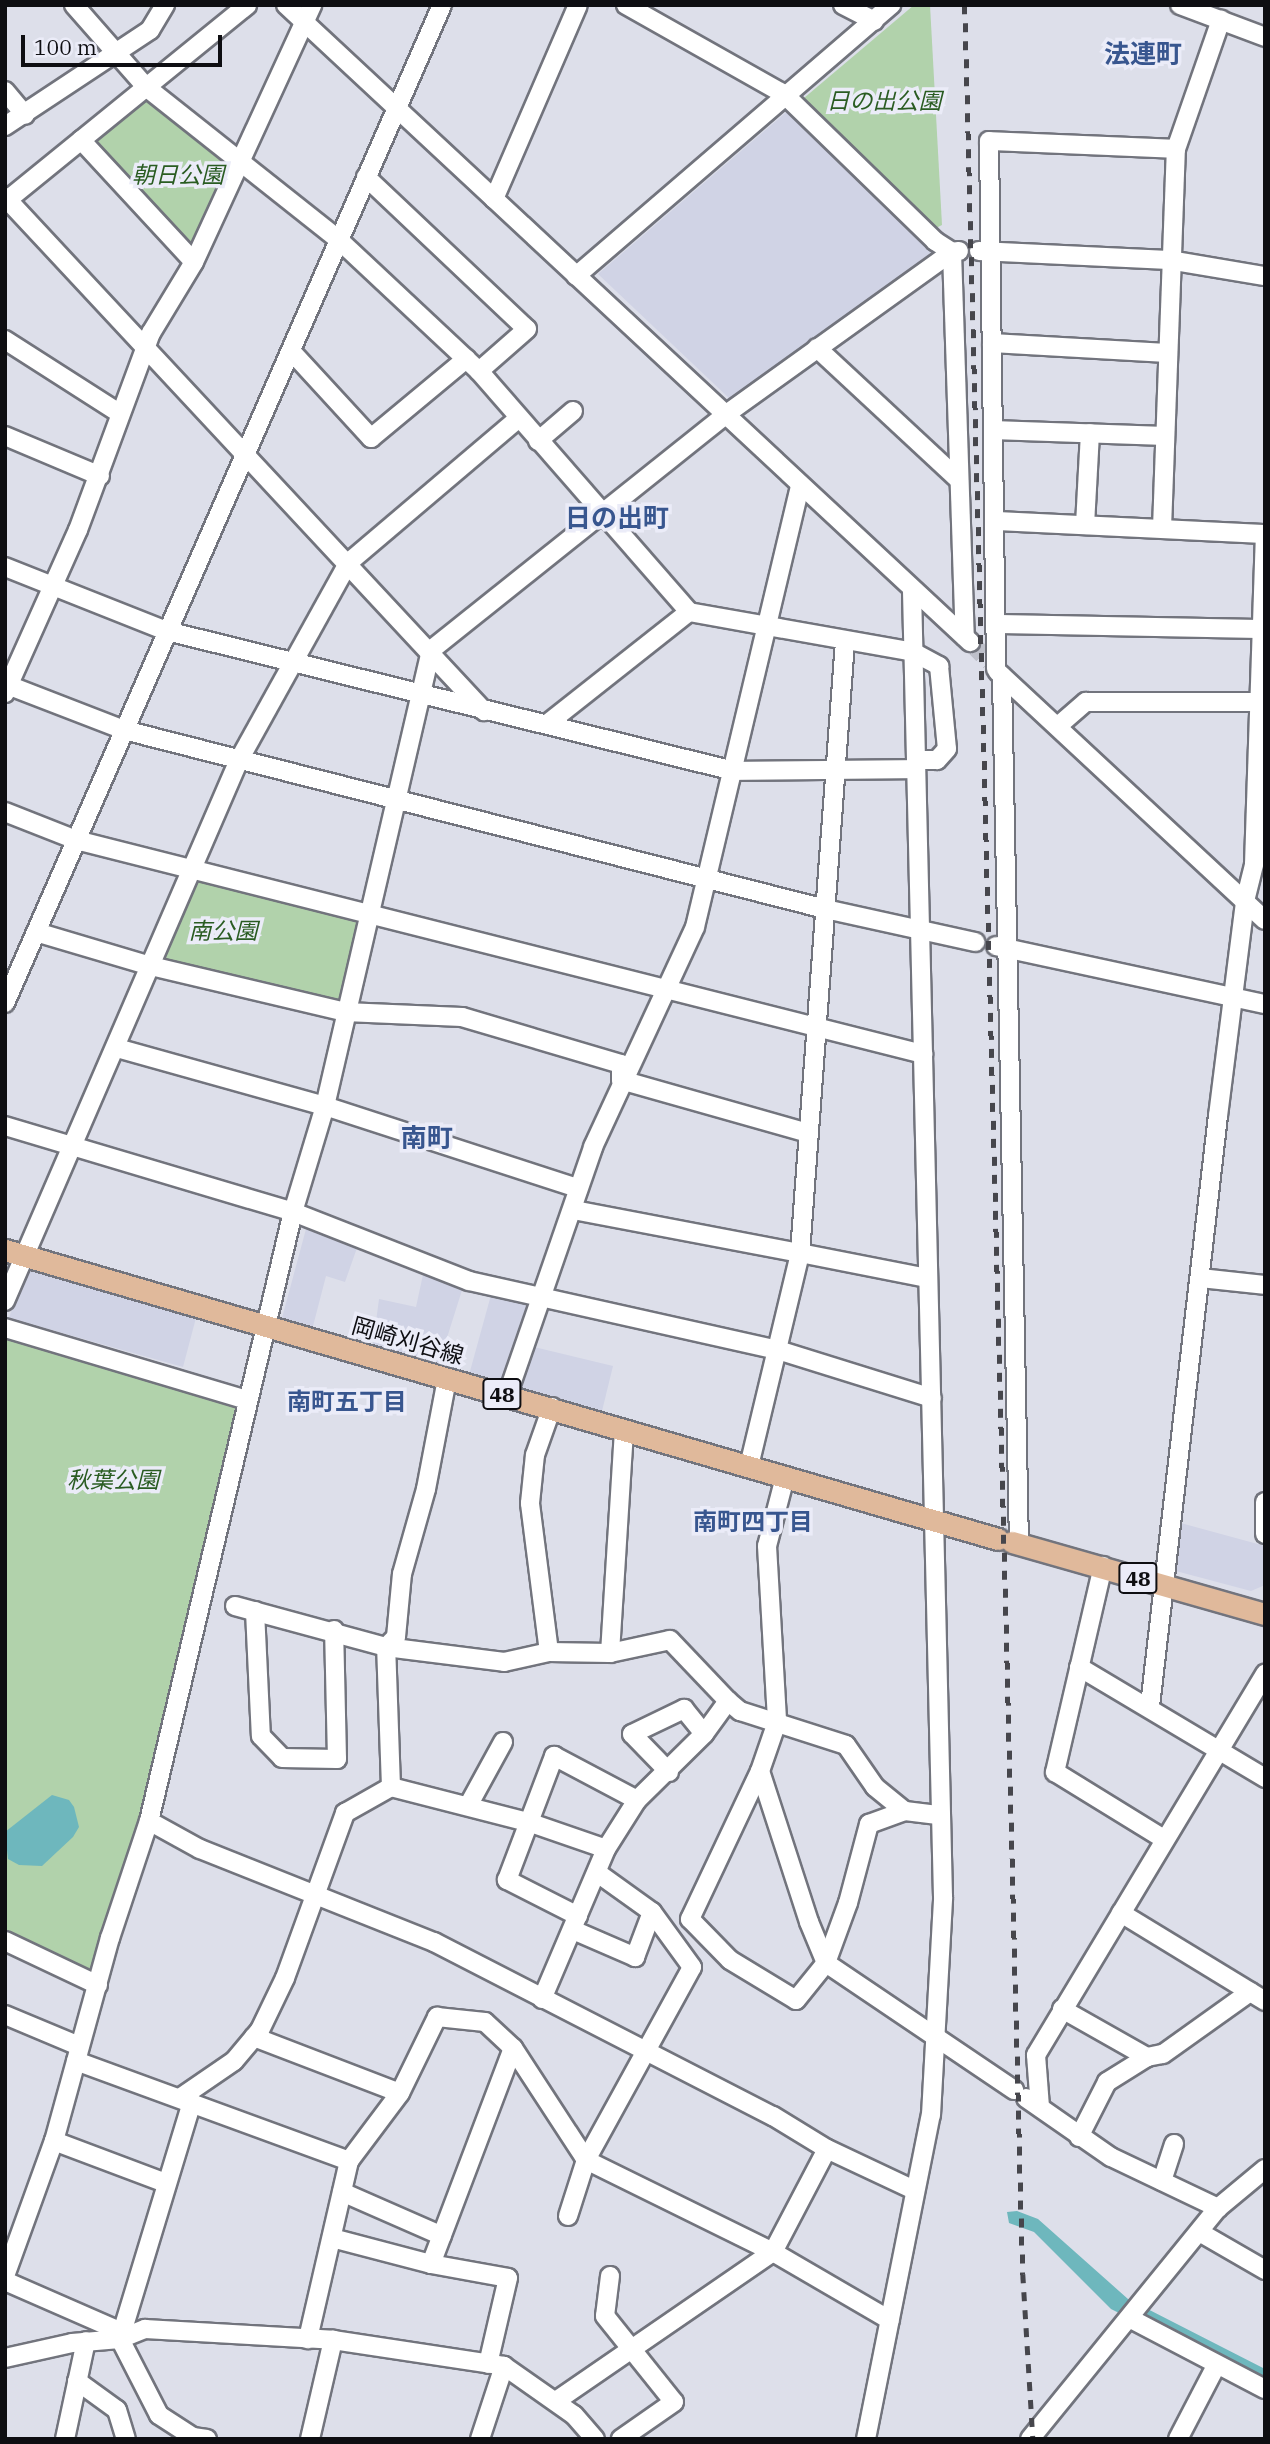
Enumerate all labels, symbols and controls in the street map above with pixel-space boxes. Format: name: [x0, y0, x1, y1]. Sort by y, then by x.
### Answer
scale bar: [24, 21, 226, 65]
text: 100 m: [34, 33, 97, 61]
district label: 法連町: [1104, 38, 1182, 70]
park label: 日の出公園: [827, 86, 941, 114]
park label: 朝日公園: [132, 160, 224, 188]
district label: 日の出町: [565, 502, 669, 534]
park label: 南公園: [189, 916, 257, 944]
district label: 南町: [401, 1122, 453, 1154]
street label: 岡崎刈谷線: [349, 1311, 467, 1369]
road number: 48: [481, 1376, 523, 1412]
district label: 南町五丁目: [287, 1388, 407, 1416]
park label: 秋葉公園: [67, 1465, 159, 1493]
district label: 南町四丁目: [693, 1508, 813, 1536]
road number: 48: [1117, 1560, 1159, 1596]

